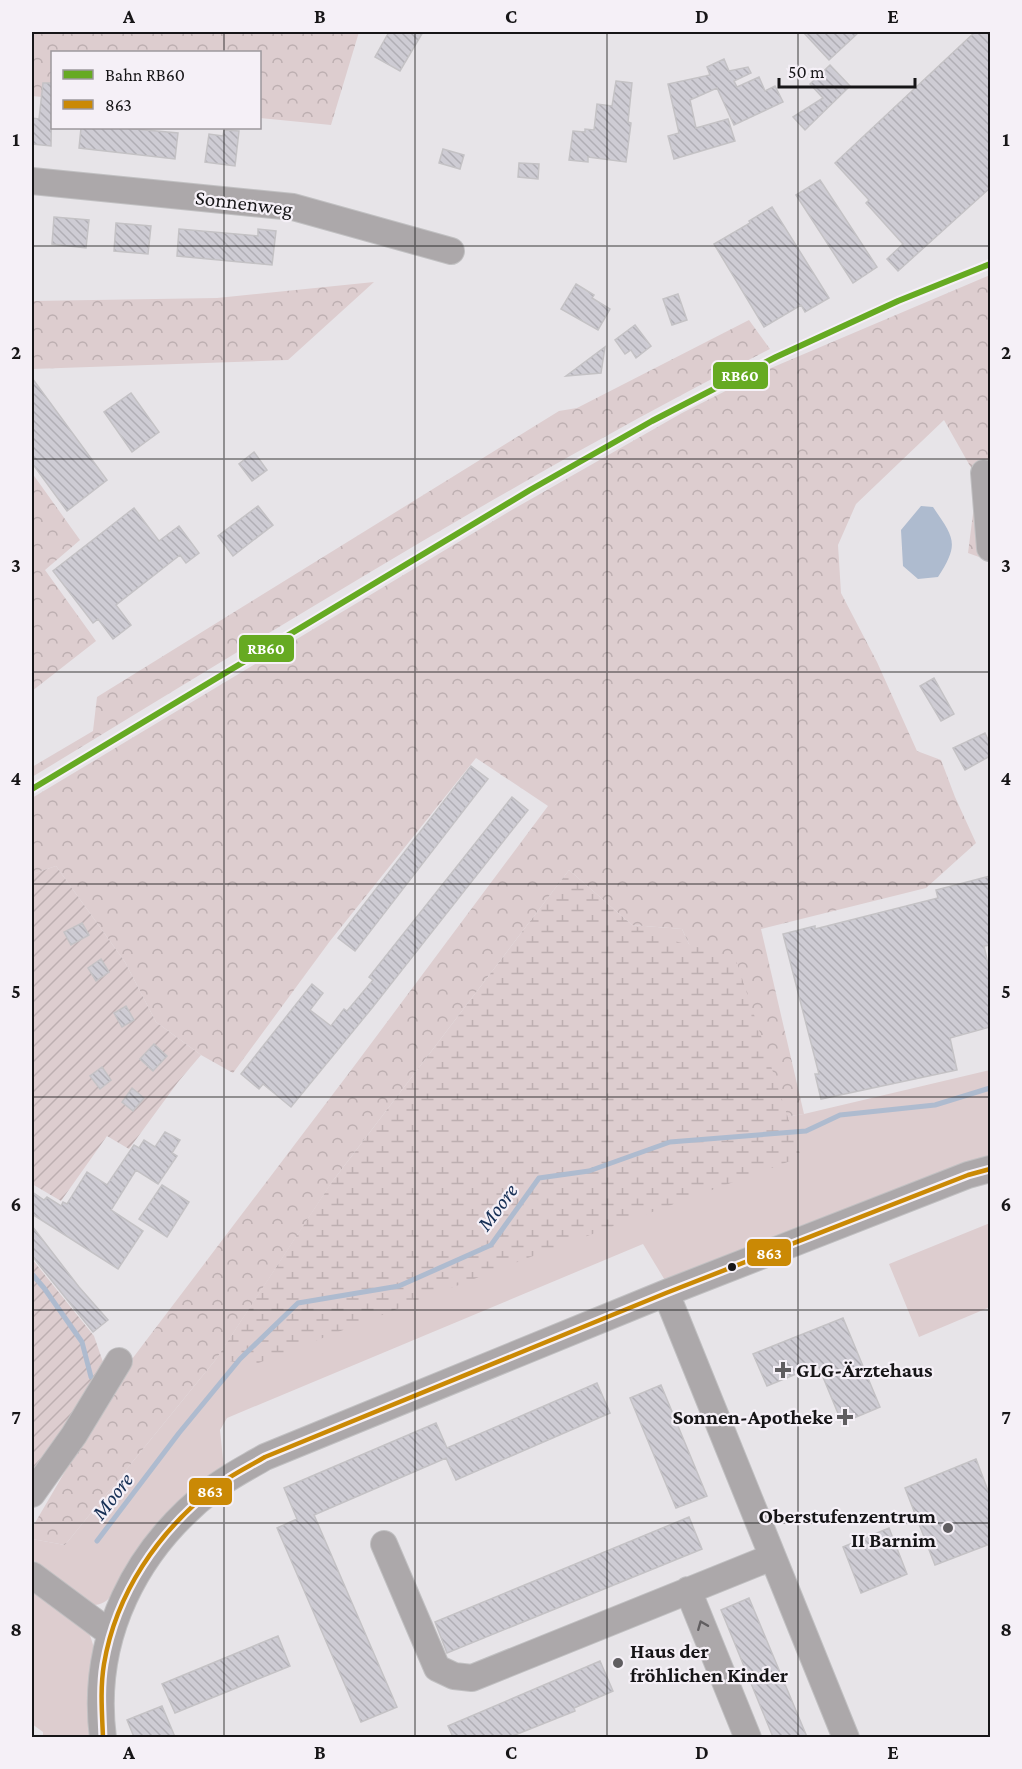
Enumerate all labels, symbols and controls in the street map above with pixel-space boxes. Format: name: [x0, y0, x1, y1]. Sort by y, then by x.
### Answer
text: A: [122, 5, 136, 27]
text: B: [314, 5, 326, 27]
text: C: [505, 5, 517, 27]
text: D: [695, 5, 709, 27]
text: E: [887, 5, 899, 27]
legend: [51, 51, 261, 129]
scale bar: [779, 51, 916, 89]
text: 50 m: [788, 62, 825, 82]
text: Bahn RB60: [105, 65, 185, 85]
text: 863: [105, 95, 132, 115]
text: 1: [12, 128, 20, 150]
text: 1: [1002, 128, 1010, 150]
street label: Sonnenweg: [194, 185, 294, 221]
text: 2: [11, 341, 21, 363]
text: 2: [1001, 341, 1011, 363]
line badge: RB60: [712, 361, 769, 390]
text: RB60: [721, 367, 759, 384]
text: 3: [11, 554, 21, 576]
text: 3: [1001, 554, 1011, 576]
line badge: RB60: [238, 634, 295, 663]
text: RB60: [247, 640, 285, 657]
text: 4: [11, 767, 22, 789]
text: 4: [1001, 767, 1012, 789]
text: 5: [11, 980, 21, 1002]
text: 5: [1001, 980, 1011, 1002]
water label: Moore: [471, 1178, 523, 1236]
text: 6: [11, 1193, 21, 1215]
text: 6: [1001, 1193, 1011, 1215]
line badge: 863: [746, 1238, 792, 1267]
text: 863: [756, 1245, 782, 1262]
unlabelled marker: [726, 1261, 738, 1273]
place label: GLG-Ärztehaus: [796, 1358, 933, 1382]
marker: GLG-Ärztehaus: [774, 1361, 792, 1379]
place label: Sonnen-Apotheke: [672, 1405, 833, 1429]
text: 7: [11, 1406, 21, 1428]
text: 7: [1001, 1406, 1011, 1428]
marker: Sonnen-Apotheke: [838, 1410, 852, 1424]
water label: Moore: [85, 1467, 138, 1525]
line badge: 863: [188, 1477, 233, 1506]
text: 863: [197, 1483, 223, 1500]
place label: Oberstufenzentrum II Barnim: [759, 1504, 936, 1552]
marker: Oberstufenzentrum II Barnim: [941, 1521, 955, 1535]
text: 8: [10, 1618, 22, 1640]
text: 8: [1000, 1618, 1012, 1640]
one-way arrow: [697, 1620, 709, 1631]
place label: Haus der fröhlichen Kinder: [630, 1639, 789, 1687]
marker: Haus der fröhlichen Kinder: [611, 1656, 625, 1670]
text: A: [122, 1741, 136, 1763]
text: B: [314, 1741, 326, 1763]
text: C: [505, 1741, 517, 1763]
text: D: [695, 1741, 709, 1763]
text: E: [887, 1741, 899, 1763]

